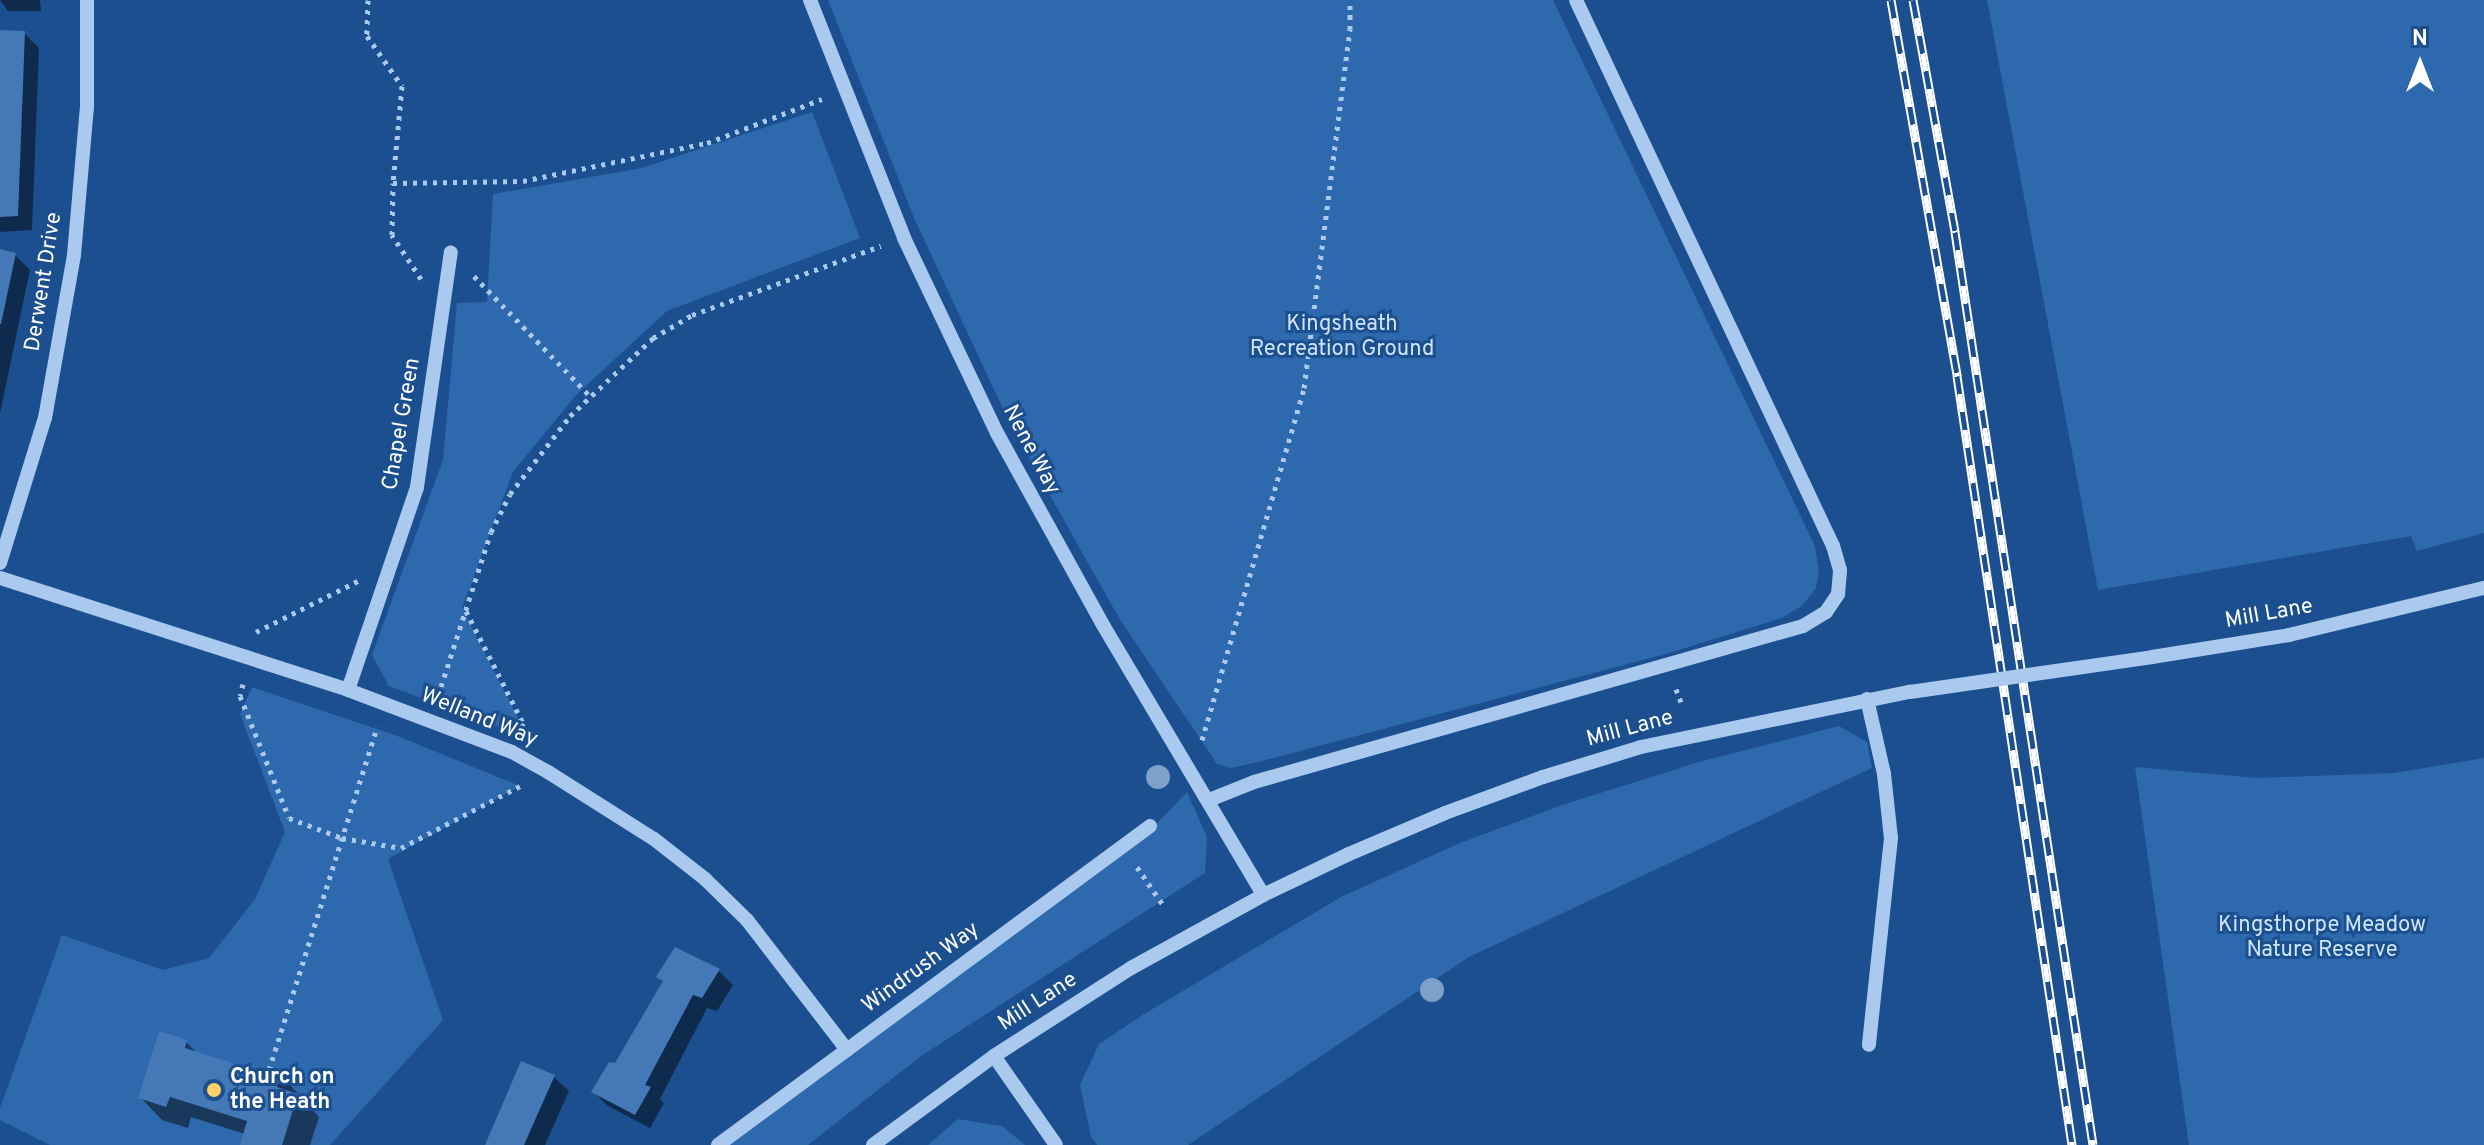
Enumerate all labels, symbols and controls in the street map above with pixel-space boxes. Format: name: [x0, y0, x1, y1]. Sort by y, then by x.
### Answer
north arrow: [2380, 24, 2460, 104]
text: N: [2412, 26, 2428, 53]
street label: Derwent Drive: [20, 210, 68, 354]
park label: Kingsheath Recreation Ground: [1250, 311, 1434, 362]
street label: Chapel Green: [377, 356, 427, 492]
street label: Nene Way: [996, 400, 1066, 500]
street label: Mill Lane: [2223, 593, 2315, 635]
street label: Welland Way: [416, 682, 542, 754]
street label: Mill Lane: [1584, 705, 1676, 753]
park label: Kingsthorpe Meadow Nature Reserve: [2218, 912, 2426, 964]
street label: Windrush Way: [857, 917, 985, 1019]
street label: Mill Lane: [994, 967, 1082, 1037]
place label: Church on the Heath: [230, 1064, 334, 1116]
marker: Church on the Heath: [205, 1081, 223, 1099]

